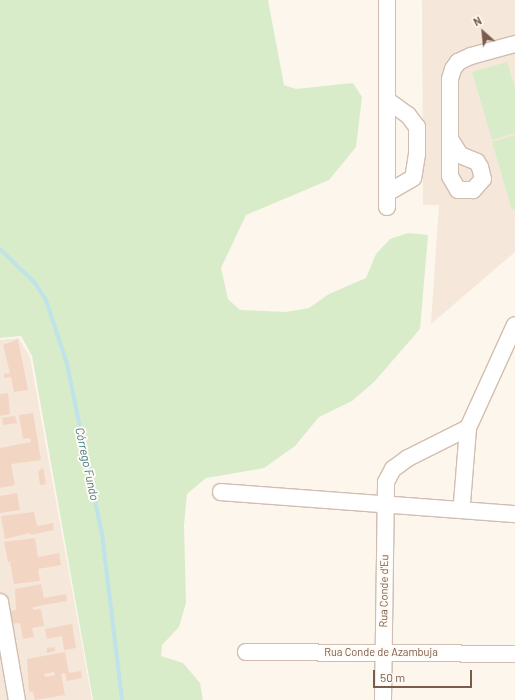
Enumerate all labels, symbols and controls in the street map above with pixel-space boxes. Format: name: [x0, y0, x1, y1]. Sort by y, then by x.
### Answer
north arrow: [463, 12, 503, 52]
text: N: [471, 13, 484, 28]
water label: Córrego Fundo: [72, 426, 102, 502]
street label: Rua Conde d'Eu: [377, 554, 391, 628]
street label: Rua Conde de Azambuja: [324, 645, 438, 659]
scale bar: [375, 662, 474, 688]
text: 50 m: [380, 670, 405, 684]

